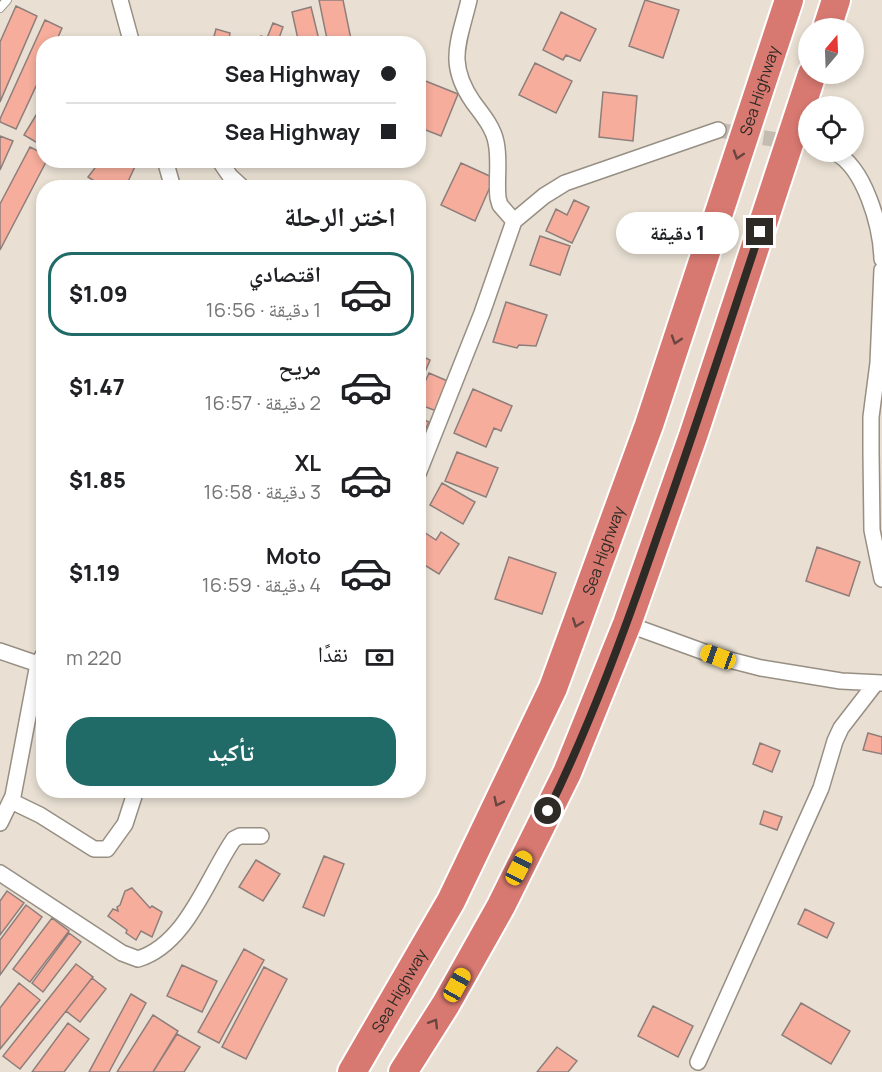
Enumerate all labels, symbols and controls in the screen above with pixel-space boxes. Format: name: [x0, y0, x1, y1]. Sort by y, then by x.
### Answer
north arrow: [798, 18, 864, 84]
map controls: [798, 18, 864, 162]
street label: Sea Highway: [734, 42, 784, 138]
text: Sea Highway: [225, 59, 360, 89]
button: locate: [798, 96, 864, 162]
text: Sea Highway: [225, 117, 360, 147]
one-way arrow: [732, 149, 745, 160]
text: اختر الرحلة: [284, 197, 396, 234]
callout: 1 دقيقة: [616, 211, 739, 253]
route end: [746, 218, 773, 245]
text: 1 دقيقة: [650, 219, 705, 246]
text: اقتصادي: [249, 259, 321, 289]
icon: car: [339, 267, 393, 321]
text: $1.09: [69, 279, 128, 309]
text: 1 دقيقة · 16:56: [206, 296, 321, 323]
one-way arrow: [671, 335, 684, 345]
text: مريح: [278, 352, 321, 382]
icon: car: [339, 360, 393, 414]
text: $1.47: [69, 372, 125, 402]
text: 2 دقيقة · 16:57: [205, 389, 321, 416]
text: XL: [295, 448, 321, 478]
icon: car: [339, 453, 393, 507]
text: $1.85: [69, 465, 126, 495]
text: 3 دقيقة · 16:58: [203, 478, 321, 505]
street label: Sea Highway: [577, 502, 630, 598]
text: Moto: [266, 541, 321, 571]
icon: car: [339, 546, 393, 600]
text: $1.19: [69, 558, 120, 588]
text: 4 دقيقة · 16:59: [202, 571, 321, 598]
one-way arrow: [571, 617, 584, 628]
text: نقدًا: [318, 639, 348, 669]
icon: cash: [363, 641, 396, 674]
car: [698, 642, 738, 672]
text: 220 m: [66, 644, 122, 671]
button: تأكيد: [66, 717, 396, 786]
one-way arrow: [494, 795, 506, 806]
route start: [534, 797, 561, 824]
car: [503, 848, 535, 888]
street label: Sea Highway: [366, 944, 432, 1037]
car: [440, 965, 474, 1005]
one-way arrow: [427, 1018, 438, 1029]

